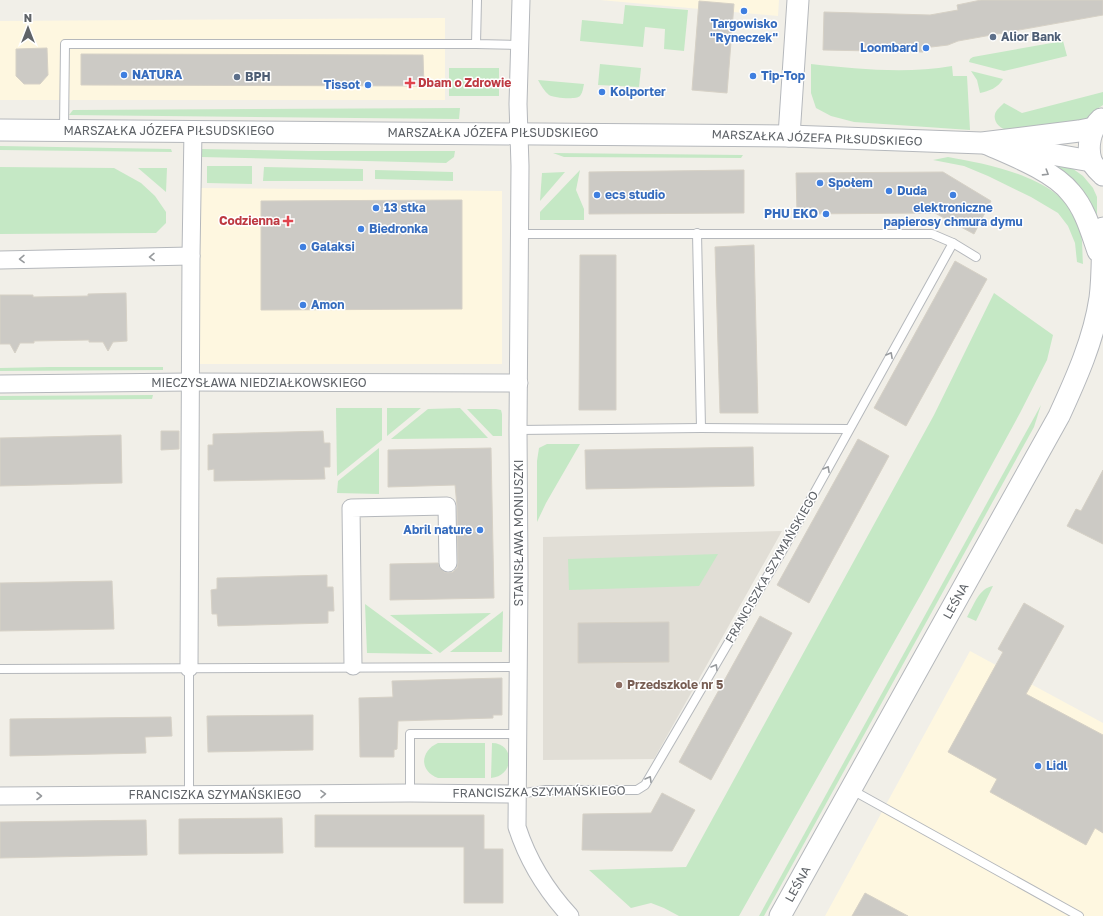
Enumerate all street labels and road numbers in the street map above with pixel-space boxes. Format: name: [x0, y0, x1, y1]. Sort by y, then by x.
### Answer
street label: MARSZAŁKA JÓZEFA PIŁSUDSKIEGO: [64, 123, 275, 138]
street label: MARSZAŁKA JÓZEFA PIŁSUDSKIEGO: [388, 125, 599, 140]
street label: MARSZAŁKA JÓZEFA PIŁSUDSKIEGO: [711, 126, 923, 149]
street label: MIECZYSŁAWA NIEDZIAŁKOWSKIEGO: [151, 375, 367, 390]
street label: STANISŁAWA MONIUSZKI: [511, 459, 526, 607]
street label: FRANCISZKA SZYMAŃSKIEGO: [722, 488, 821, 645]
street label: LEŚNA: [940, 580, 972, 621]
street label: FRANCISZKA SZYMAŃSKIEGO: [452, 782, 626, 801]
street label: FRANCISZKA SZYMAŃSKIEGO: [129, 787, 302, 802]
street label: LEŚNA: [782, 863, 814, 904]

